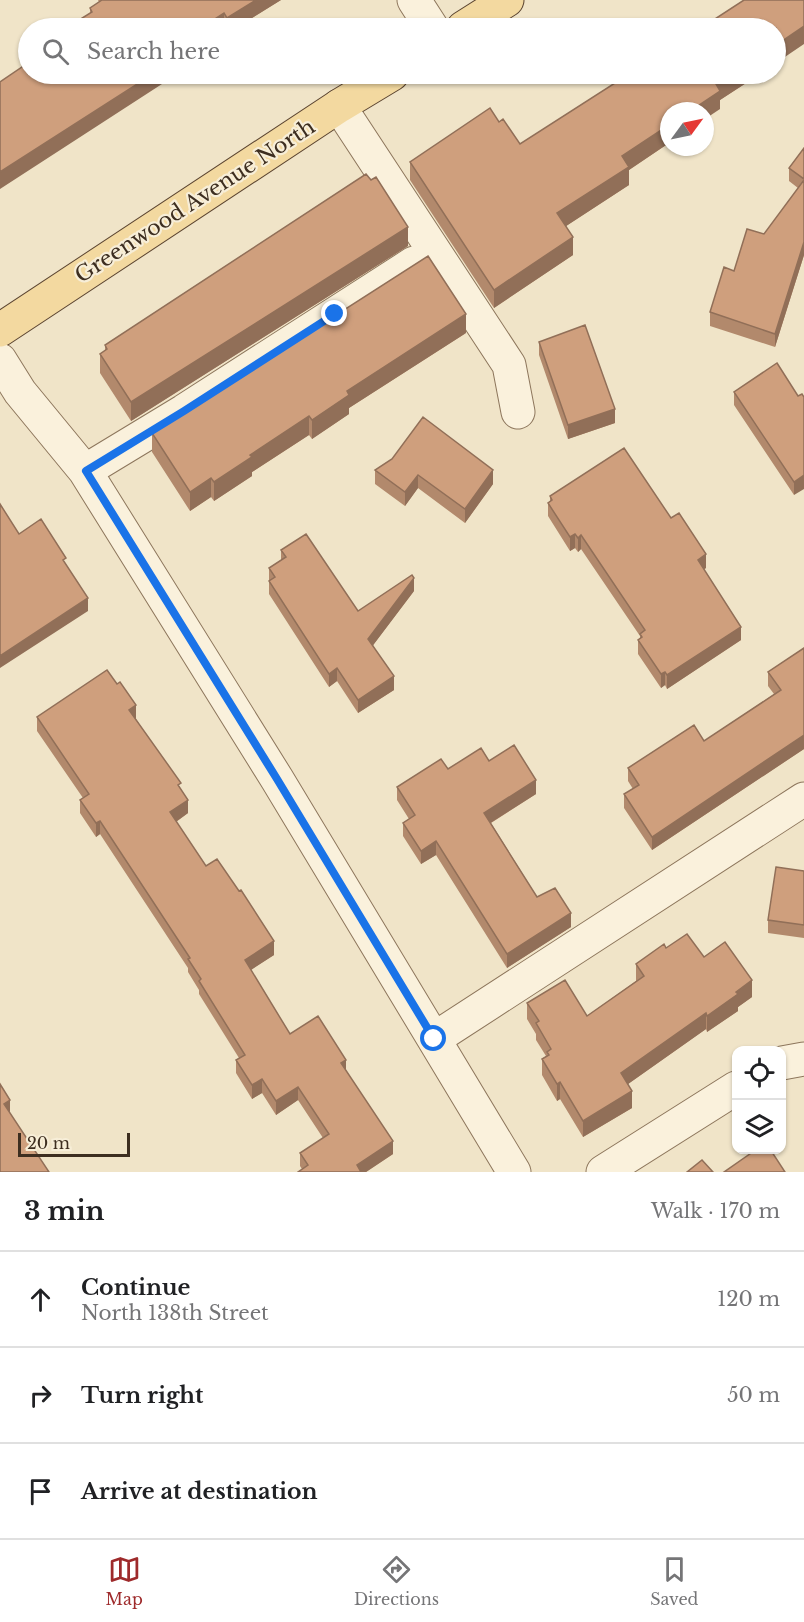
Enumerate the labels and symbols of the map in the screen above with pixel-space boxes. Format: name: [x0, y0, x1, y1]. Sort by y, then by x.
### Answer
north arrow: [660, 102, 714, 156]
street label: Greenwood Avenue North: [70, 114, 320, 288]
route end: [321, 300, 347, 326]
route start: [420, 1025, 446, 1051]
scale bar: [18, 1130, 130, 1158]

